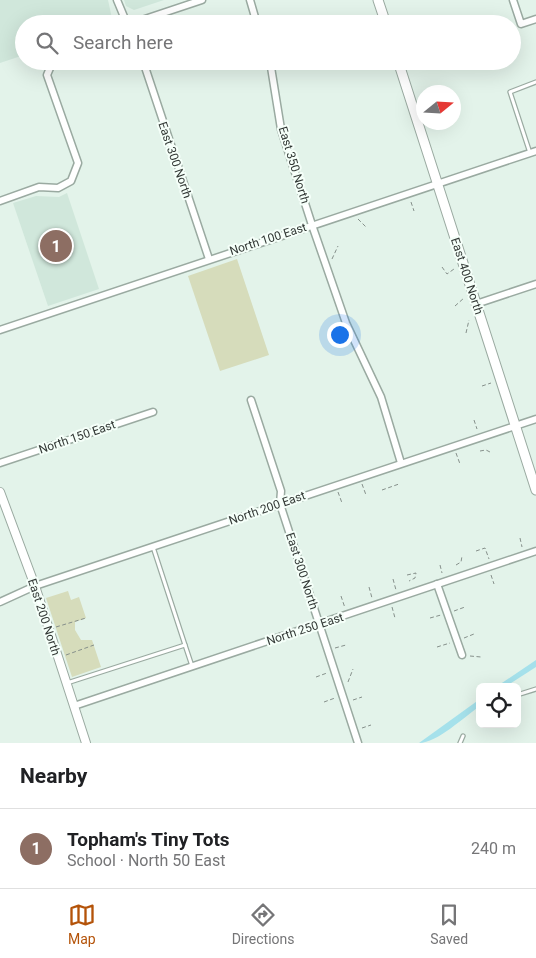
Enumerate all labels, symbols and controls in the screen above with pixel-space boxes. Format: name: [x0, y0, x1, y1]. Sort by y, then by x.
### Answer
search box: [15, 15, 521, 70]
icon: search: [33, 29, 61, 57]
text: Search here: [73, 31, 173, 54]
north arrow: [416, 85, 461, 130]
street label: East 300 North: [155, 120, 195, 200]
street label: East 350 North: [276, 125, 312, 205]
street label: North 100 East: [228, 220, 308, 258]
pin: 1: [40, 227, 72, 265]
street label: East 400 North: [448, 236, 486, 316]
your location: [327, 322, 353, 348]
street label: North 150 East: [37, 417, 117, 457]
street label: North 200 East: [227, 488, 307, 528]
street label: East 300 North: [283, 531, 321, 611]
street label: East 200 North: [25, 577, 63, 657]
street label: North 250 East: [265, 610, 345, 648]
map controls: [476, 683, 521, 728]
button: locate: [476, 683, 521, 728]
text: Nearby: [20, 764, 87, 788]
text: Topham's Tiny Tots: [67, 828, 230, 851]
text: 1: [31, 839, 41, 858]
text: 240 m: [471, 839, 516, 858]
text: School · North 50 East: [67, 851, 226, 870]
tab: Map: [68, 901, 96, 947]
tab: Directions: [232, 901, 295, 947]
tab: Saved: [430, 901, 468, 947]

